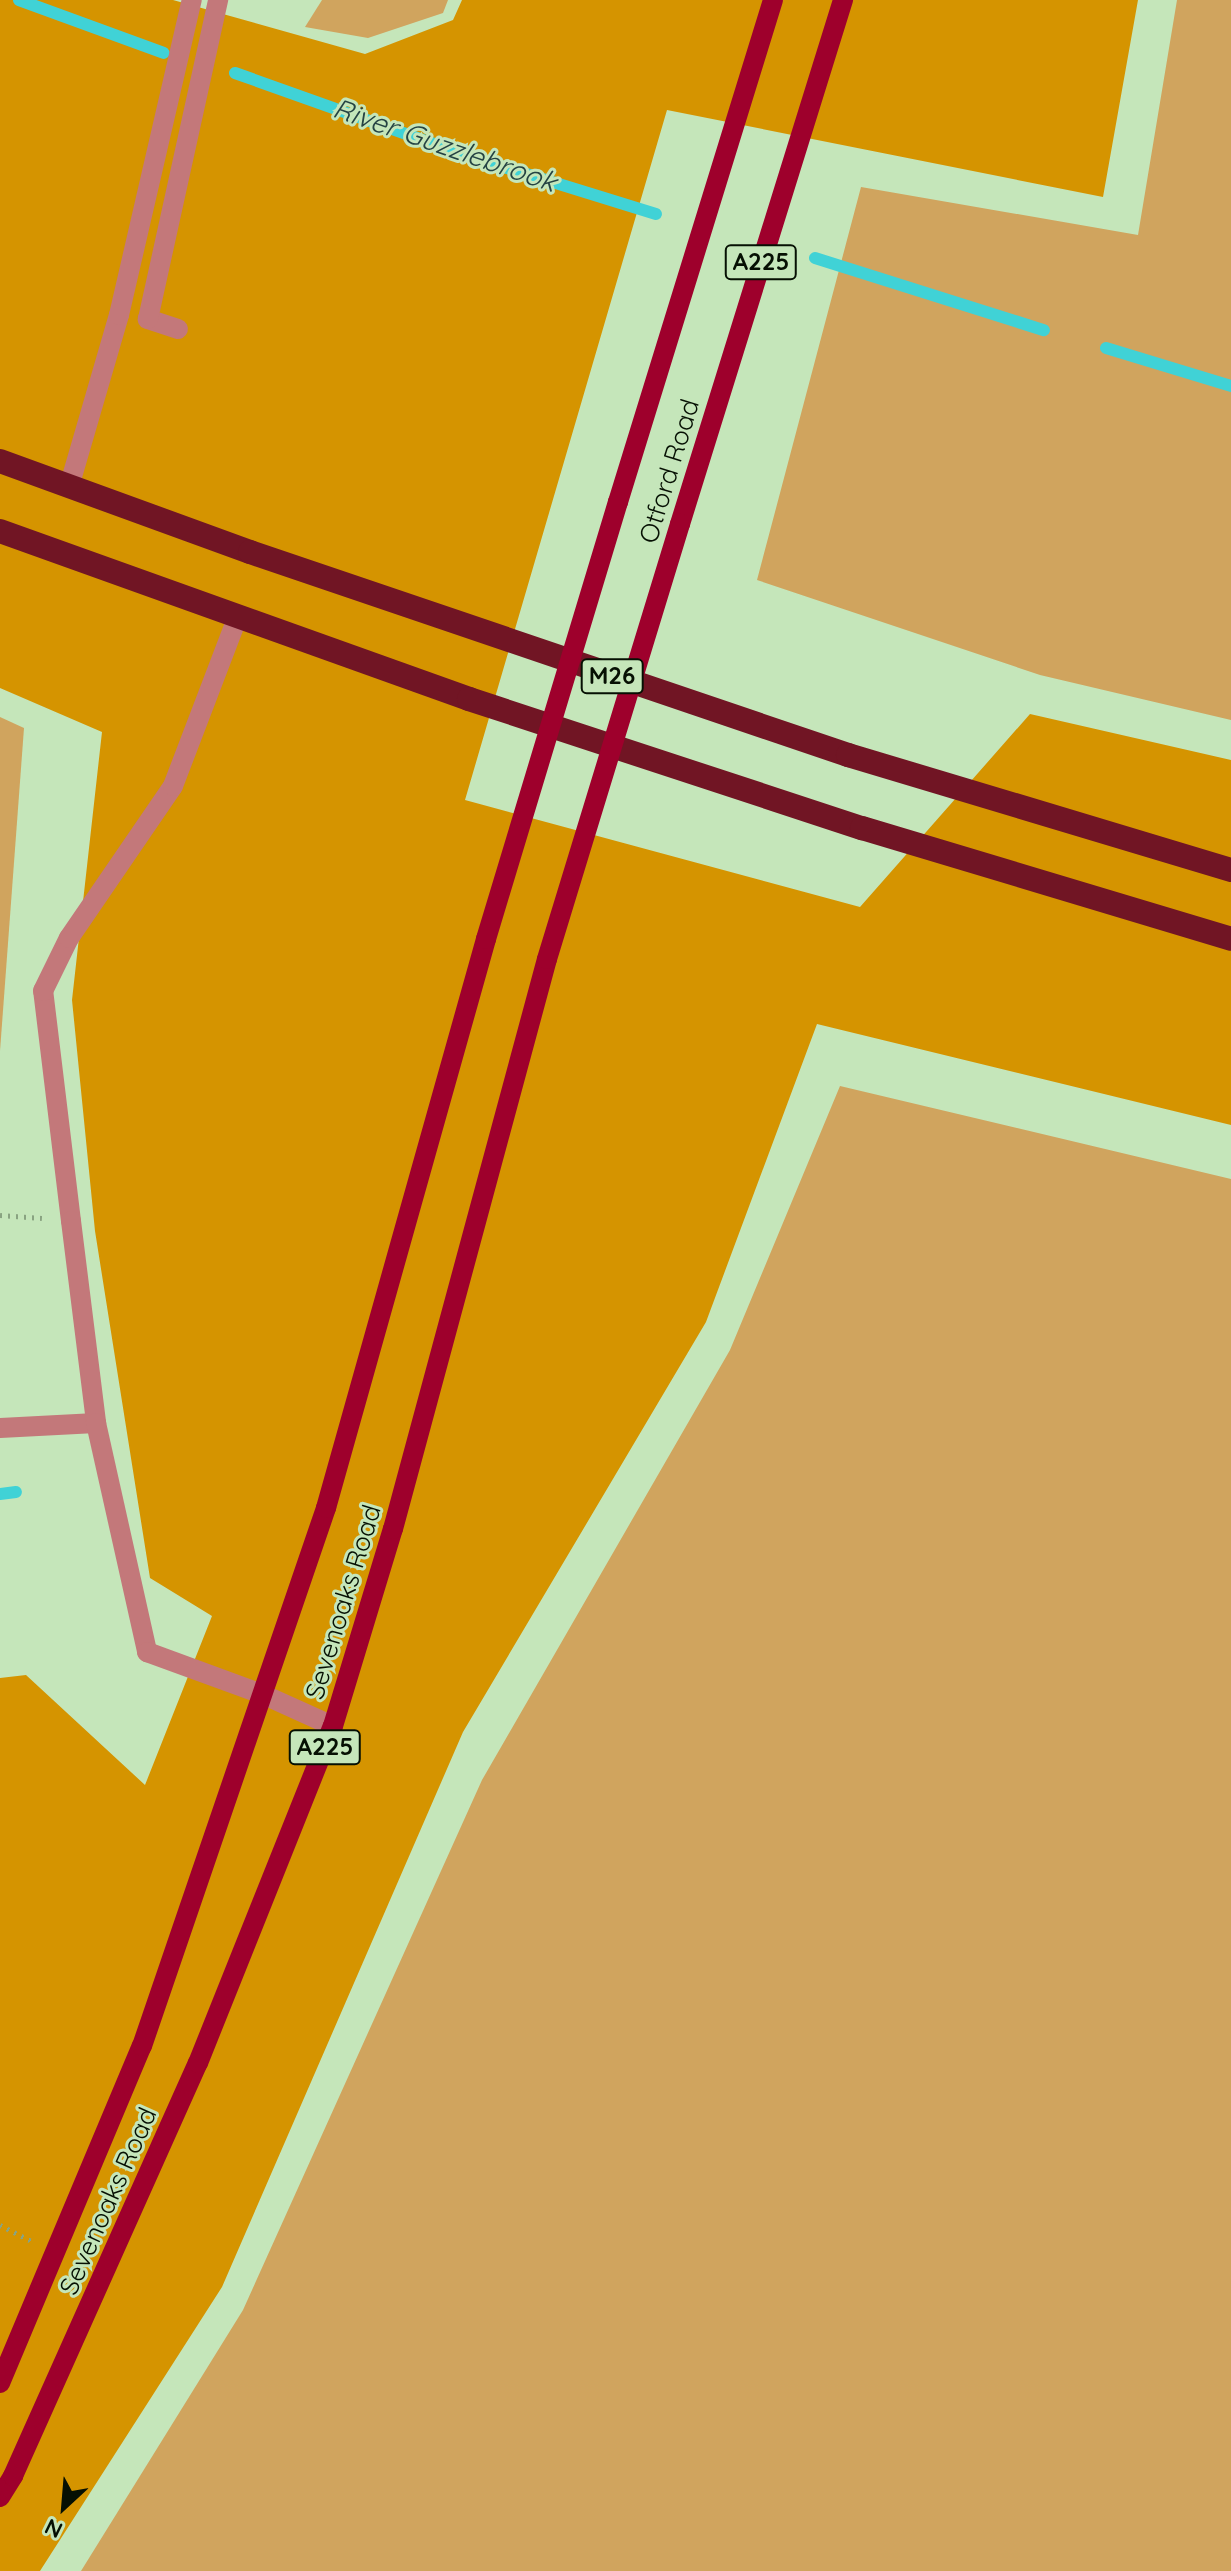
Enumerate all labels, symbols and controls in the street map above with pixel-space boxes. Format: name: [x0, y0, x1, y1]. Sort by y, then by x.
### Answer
water label: River Guzzlebrook: [329, 91, 561, 199]
road number: A225: [723, 242, 799, 282]
street label: Otford Road: [632, 395, 706, 547]
road number: M26: [580, 656, 644, 696]
street label: Sevenoaks Road: [299, 1501, 387, 1703]
road number: A225: [287, 1727, 363, 1767]
street label: Sevenoaks Road: [53, 2103, 163, 2299]
north arrow: [24, 2467, 104, 2547]
text: N: [40, 2512, 67, 2545]

